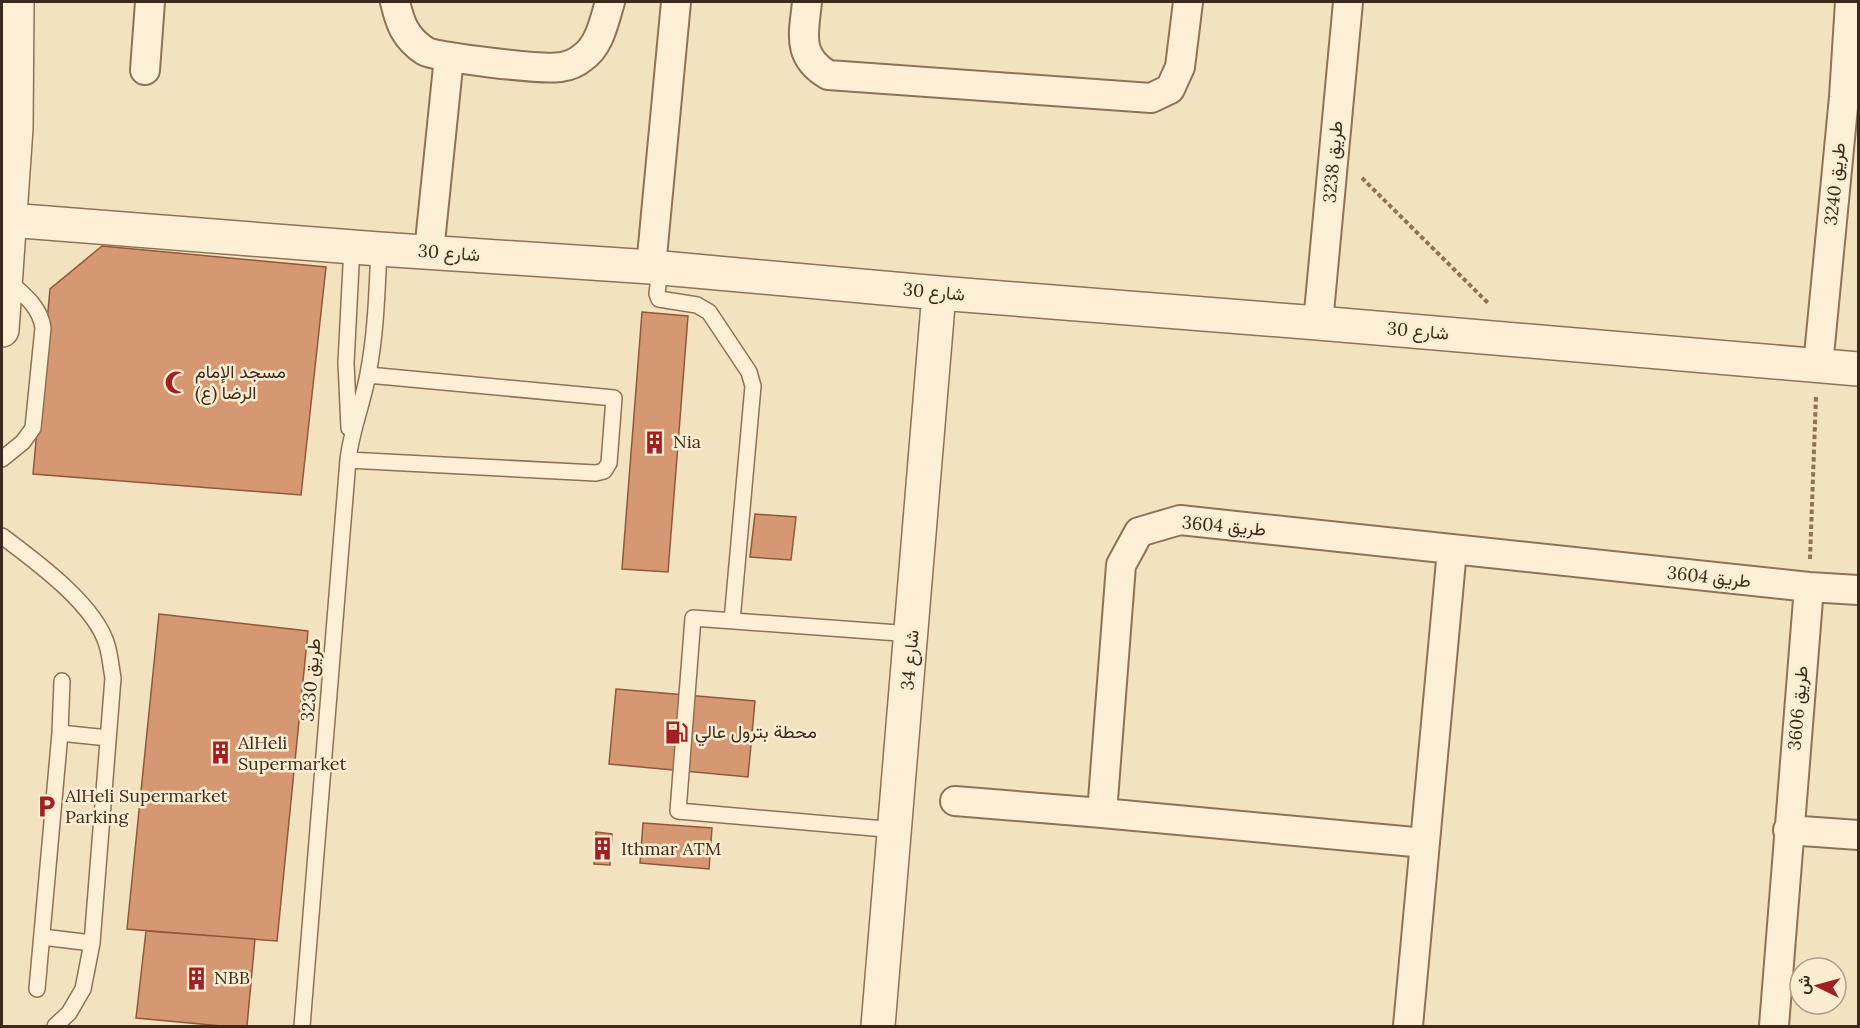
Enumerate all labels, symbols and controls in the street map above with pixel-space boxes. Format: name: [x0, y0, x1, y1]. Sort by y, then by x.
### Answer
street label: طريق 3238: [1317, 120, 1348, 204]
street label: طريق 3240: [1819, 141, 1850, 226]
street label: شارع 30: [417, 239, 481, 267]
street label: شارع 30: [902, 277, 966, 307]
street label: شارع 30: [1386, 316, 1450, 346]
place label: مسجد الإمام الرضا (ع): [195, 360, 286, 405]
mosque icon: مسجد الإمام الرضا (ع): [164, 369, 190, 395]
building icon: Nia: [642, 429, 668, 455]
place label: Nia: [673, 430, 701, 453]
street label: طريق 3604: [1181, 510, 1267, 541]
street label: طريق 3604: [1666, 561, 1752, 592]
street label: شارع 34: [895, 629, 925, 691]
street label: طريق 3230: [295, 637, 326, 723]
street label: طريق 3606: [1782, 665, 1813, 751]
fuel station icon: محطة بترول عالي: [664, 719, 690, 745]
place label: محطة بترول عالي: [695, 720, 817, 747]
place label: AlHeli Supermarket: [237, 731, 346, 775]
building icon: AlHeli Supermarket: [207, 740, 233, 766]
place label: AlHeli Supermarket Parking: [64, 784, 228, 828]
parking icon: AlHeli Supermarket Parking: [34, 793, 60, 819]
building icon: Ithmar ATM: [590, 836, 616, 862]
place label: Ithmar ATM: [621, 837, 721, 860]
north arrow: [1788, 956, 1848, 1016]
building icon: NBB: [183, 965, 209, 991]
place label: NBB: [214, 966, 250, 989]
text: ش: [1792, 974, 1814, 995]

